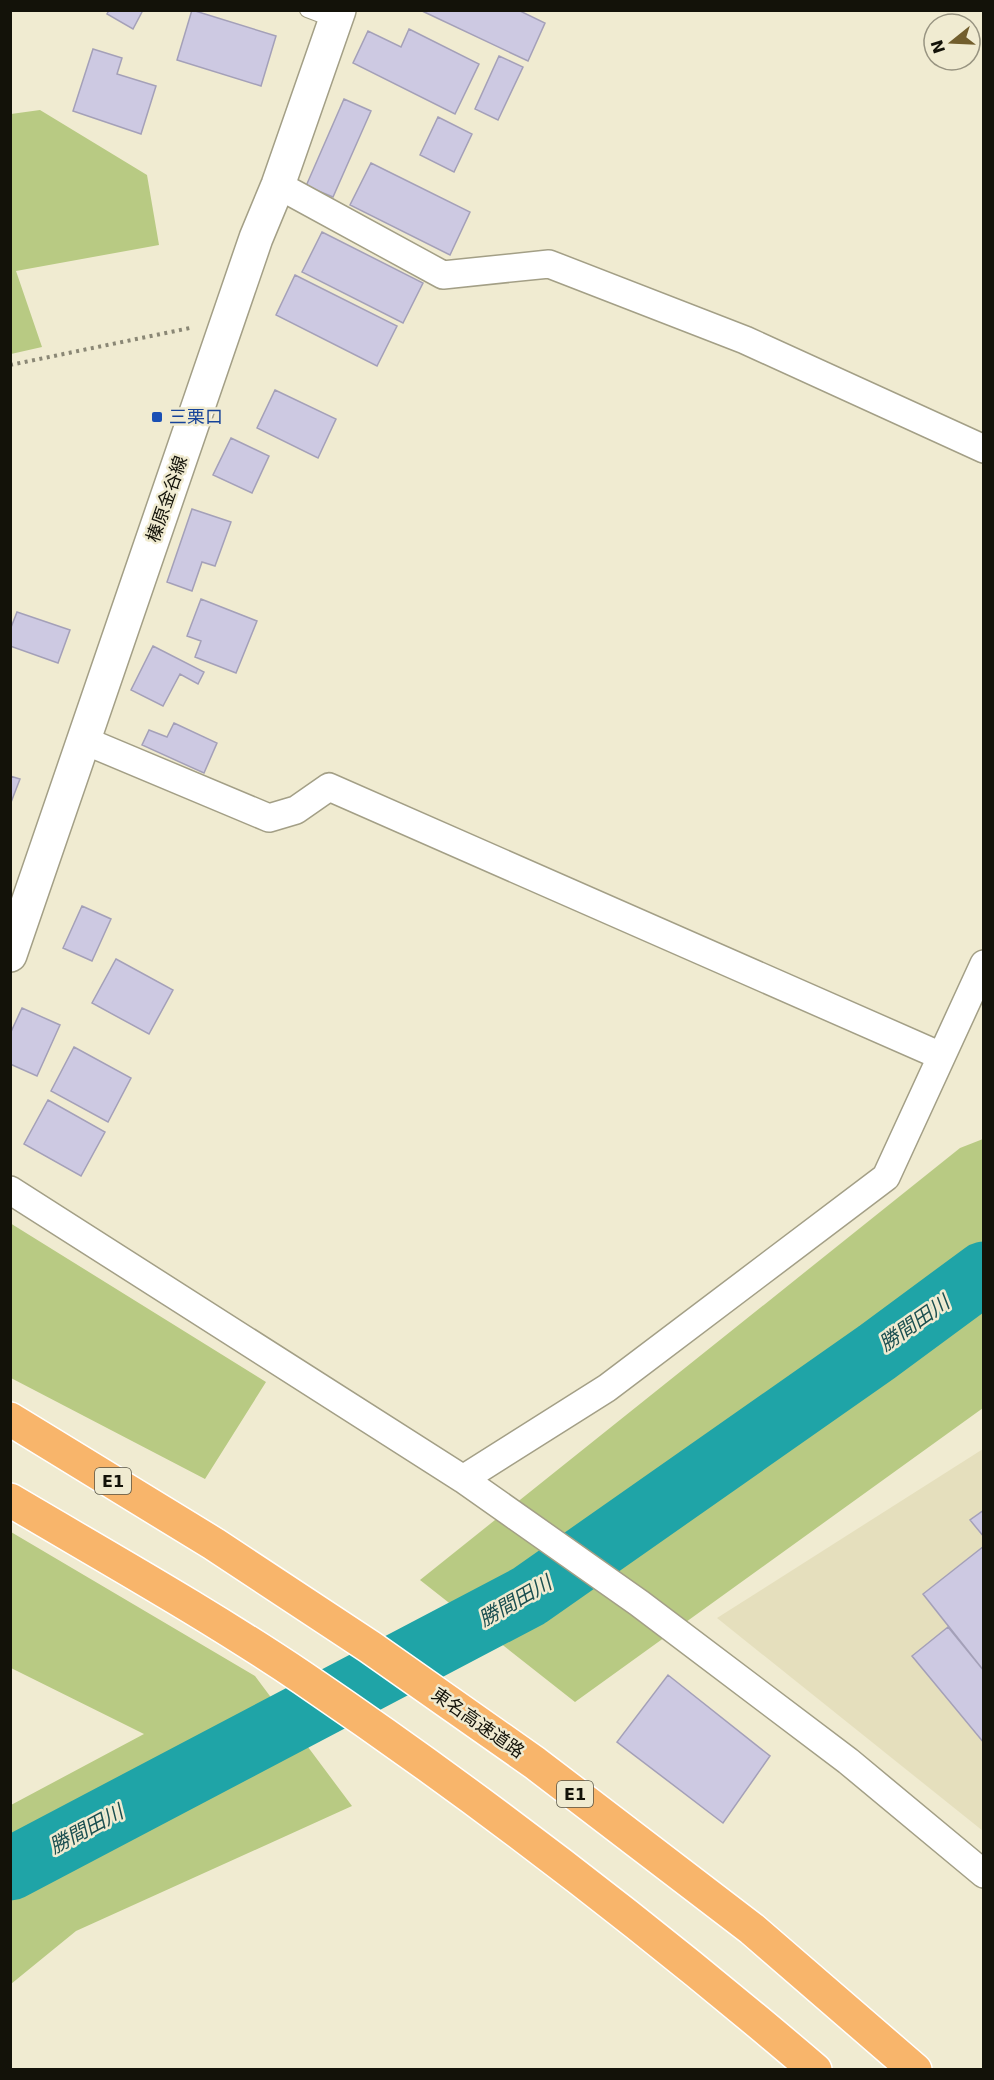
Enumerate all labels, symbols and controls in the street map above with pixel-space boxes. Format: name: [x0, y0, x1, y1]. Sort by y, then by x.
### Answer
north arrow: [922, 12, 982, 72]
text: N: [927, 37, 949, 56]
place label: 三栗口: [169, 406, 223, 427]
marker: 三栗口: [150, 410, 164, 424]
street label: 榛原金谷線: [142, 453, 191, 545]
water label: 勝間田川: [874, 1289, 955, 1356]
road number: E1: [95, 1468, 131, 1494]
water label: 勝間田川: [474, 1570, 557, 1631]
street label: 東名高速道路: [428, 1683, 529, 1762]
road number: E1: [557, 1781, 593, 1807]
water label: 勝間田川: [45, 1799, 129, 1858]

